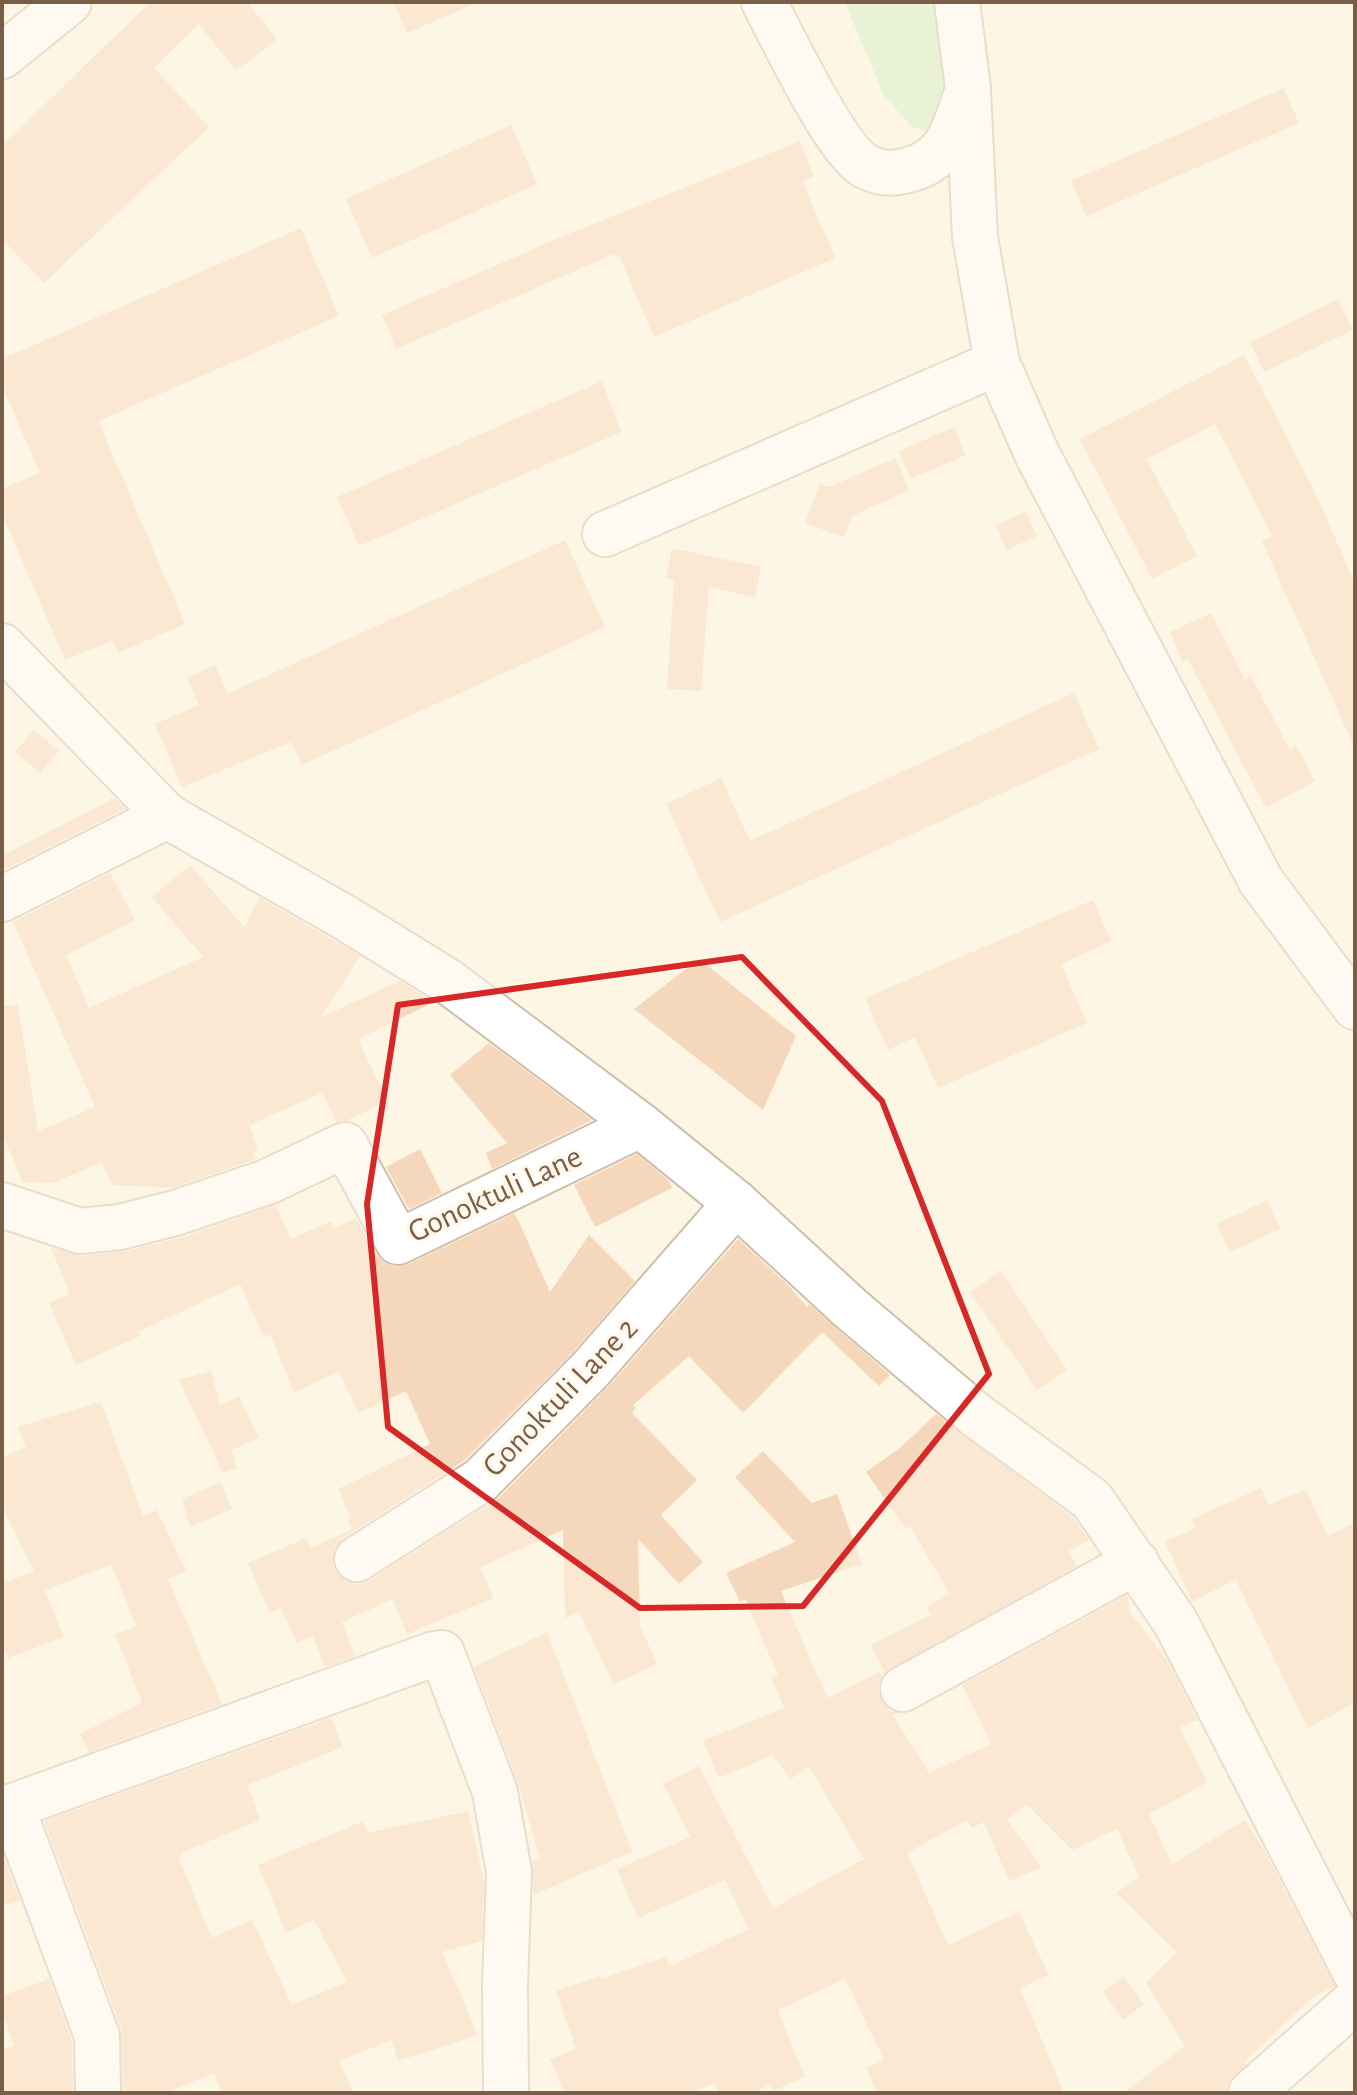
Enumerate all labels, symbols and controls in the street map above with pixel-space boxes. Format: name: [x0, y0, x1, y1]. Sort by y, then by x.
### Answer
street label: Gonoktuli Lane: [403, 1140, 587, 1248]
street label: Gonoktuli Lane 2: [477, 1311, 643, 1483]

